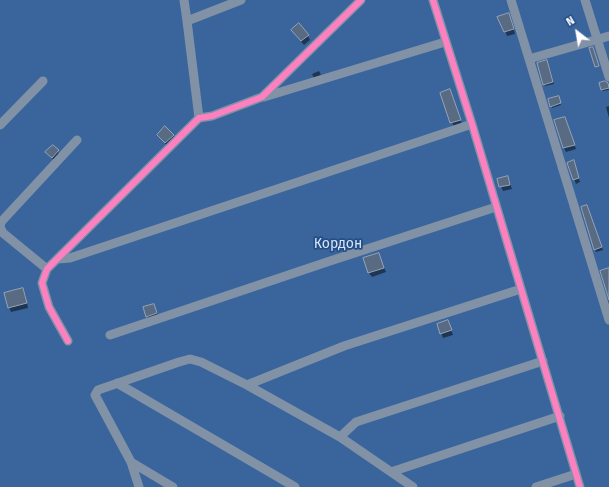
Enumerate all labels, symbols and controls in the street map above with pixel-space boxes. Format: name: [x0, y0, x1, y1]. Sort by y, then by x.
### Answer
north arrow: [557, 12, 597, 52]
text: N: [564, 14, 577, 29]
park label: Кордон: [314, 236, 362, 252]

